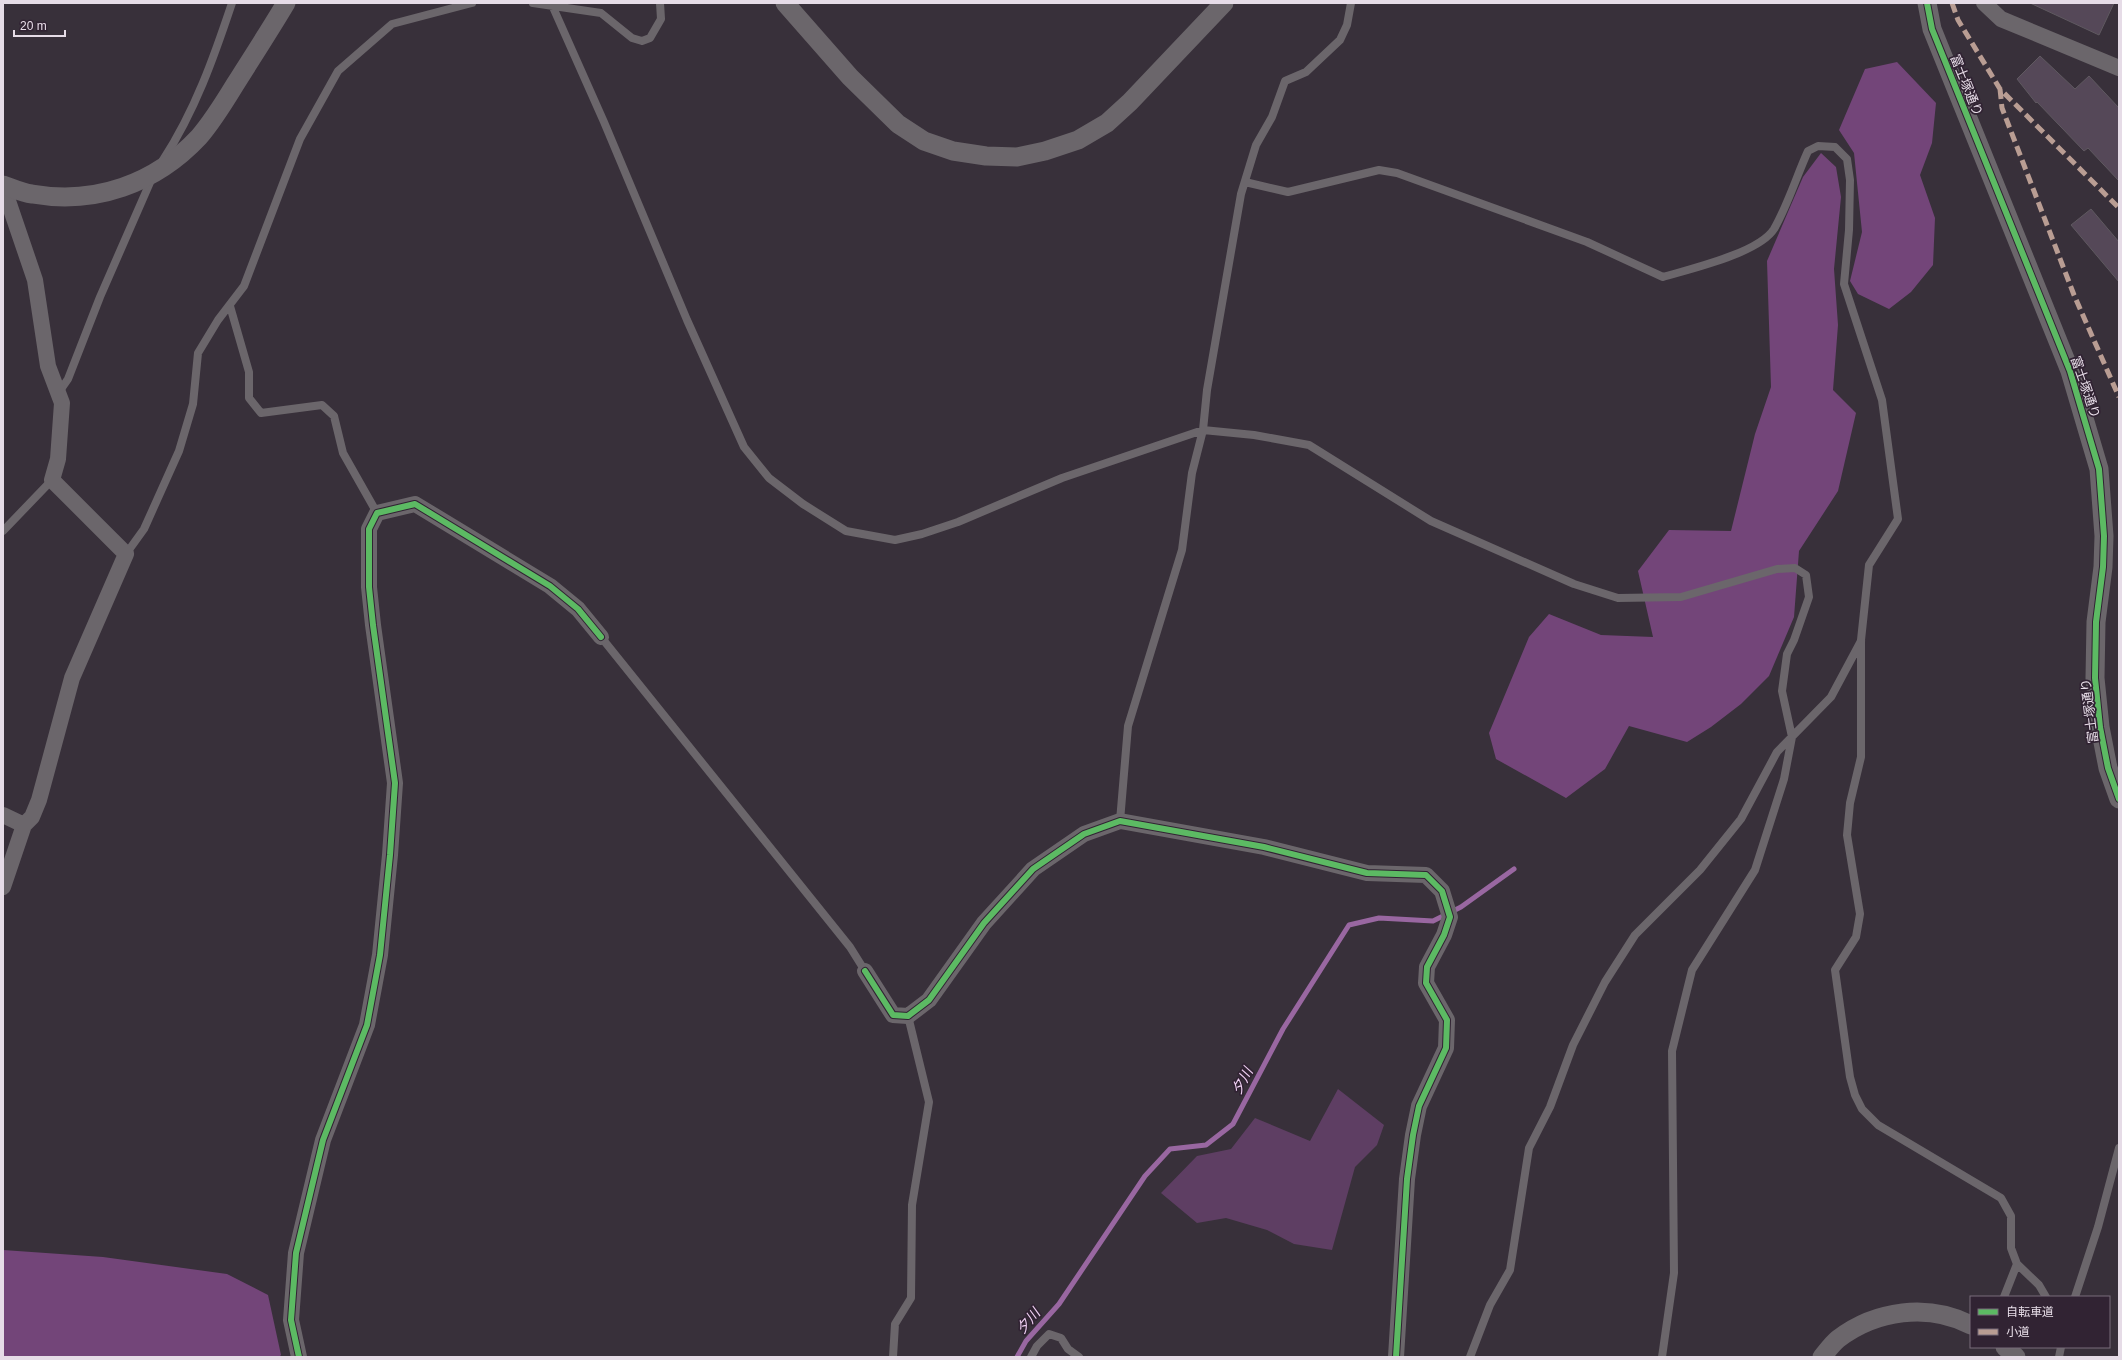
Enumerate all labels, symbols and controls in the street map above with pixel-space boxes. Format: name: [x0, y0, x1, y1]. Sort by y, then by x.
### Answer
scale bar: [14, 12, 65, 38]
text: 20 m: [20, 19, 47, 33]
street label: 富士塚通り: [1947, 52, 1986, 118]
street label: 富士塚通り: [2068, 354, 2103, 420]
street label: 富士塚通り: [2078, 678, 2101, 744]
water label: 夕川: [1228, 1063, 1257, 1097]
legend: [1970, 1296, 2110, 1348]
water label: 夕川: [1013, 1304, 1044, 1337]
text: 自転車道: [2006, 1305, 2054, 1319]
text: 小道: [2006, 1325, 2030, 1339]

